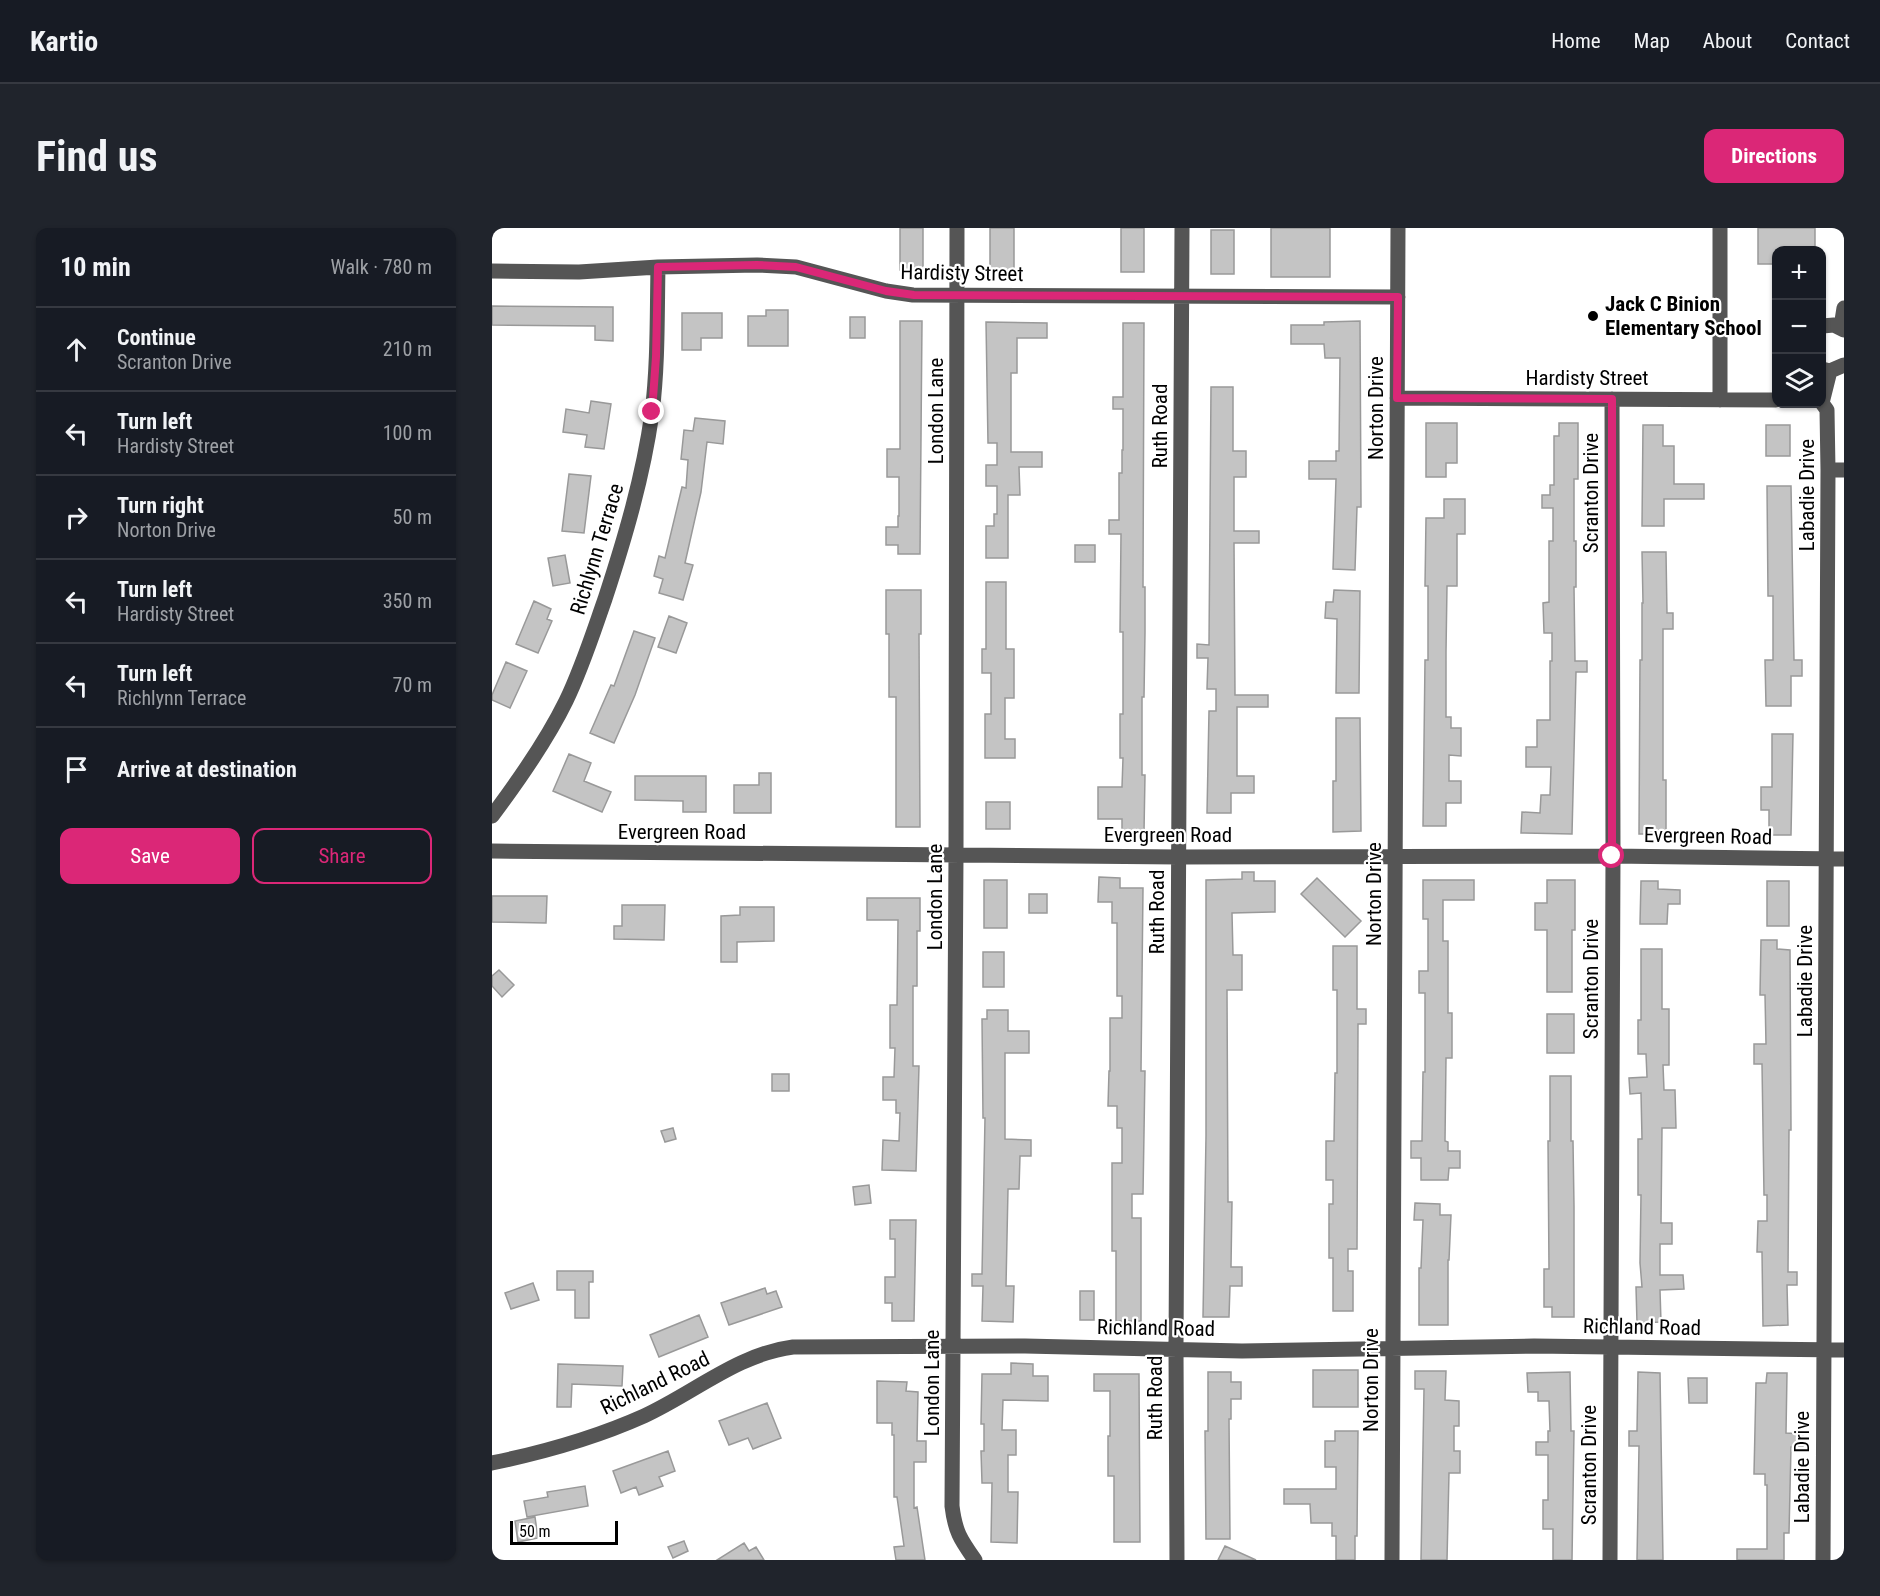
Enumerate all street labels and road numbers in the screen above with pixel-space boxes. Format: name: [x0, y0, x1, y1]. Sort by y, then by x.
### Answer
street label: Hardisty Street: [900, 260, 1024, 286]
street label: Norton Drive: [1364, 356, 1388, 460]
street label: London Lane: [924, 357, 948, 464]
street label: Hardisty Street: [1525, 366, 1649, 390]
street label: Ruth Road: [1148, 384, 1172, 468]
street label: Scranton Drive: [1579, 433, 1603, 553]
street label: Labadie Drive: [1795, 439, 1819, 551]
street label: Richlynn Terrace: [566, 480, 628, 617]
street label: Evergreen Road: [618, 820, 746, 844]
street label: Evergreen Road: [1104, 823, 1232, 847]
street label: Evergreen Road: [1644, 823, 1772, 849]
street label: Norton Drive: [1362, 842, 1386, 946]
street label: London Lane: [923, 843, 947, 950]
street label: Ruth Road: [1145, 870, 1169, 954]
street label: Scranton Drive: [1579, 919, 1603, 1039]
street label: Labadie Drive: [1793, 925, 1817, 1037]
street label: Richland Road: [1583, 1314, 1701, 1340]
street label: Richland Road: [1097, 1315, 1215, 1341]
street label: Norton Drive: [1359, 1328, 1383, 1432]
street label: London Lane: [920, 1329, 944, 1436]
street label: Richland Road: [597, 1346, 713, 1420]
street label: Ruth Road: [1143, 1356, 1167, 1440]
street label: Scranton Drive: [1577, 1405, 1601, 1525]
street label: Labadie Drive: [1790, 1411, 1814, 1523]

